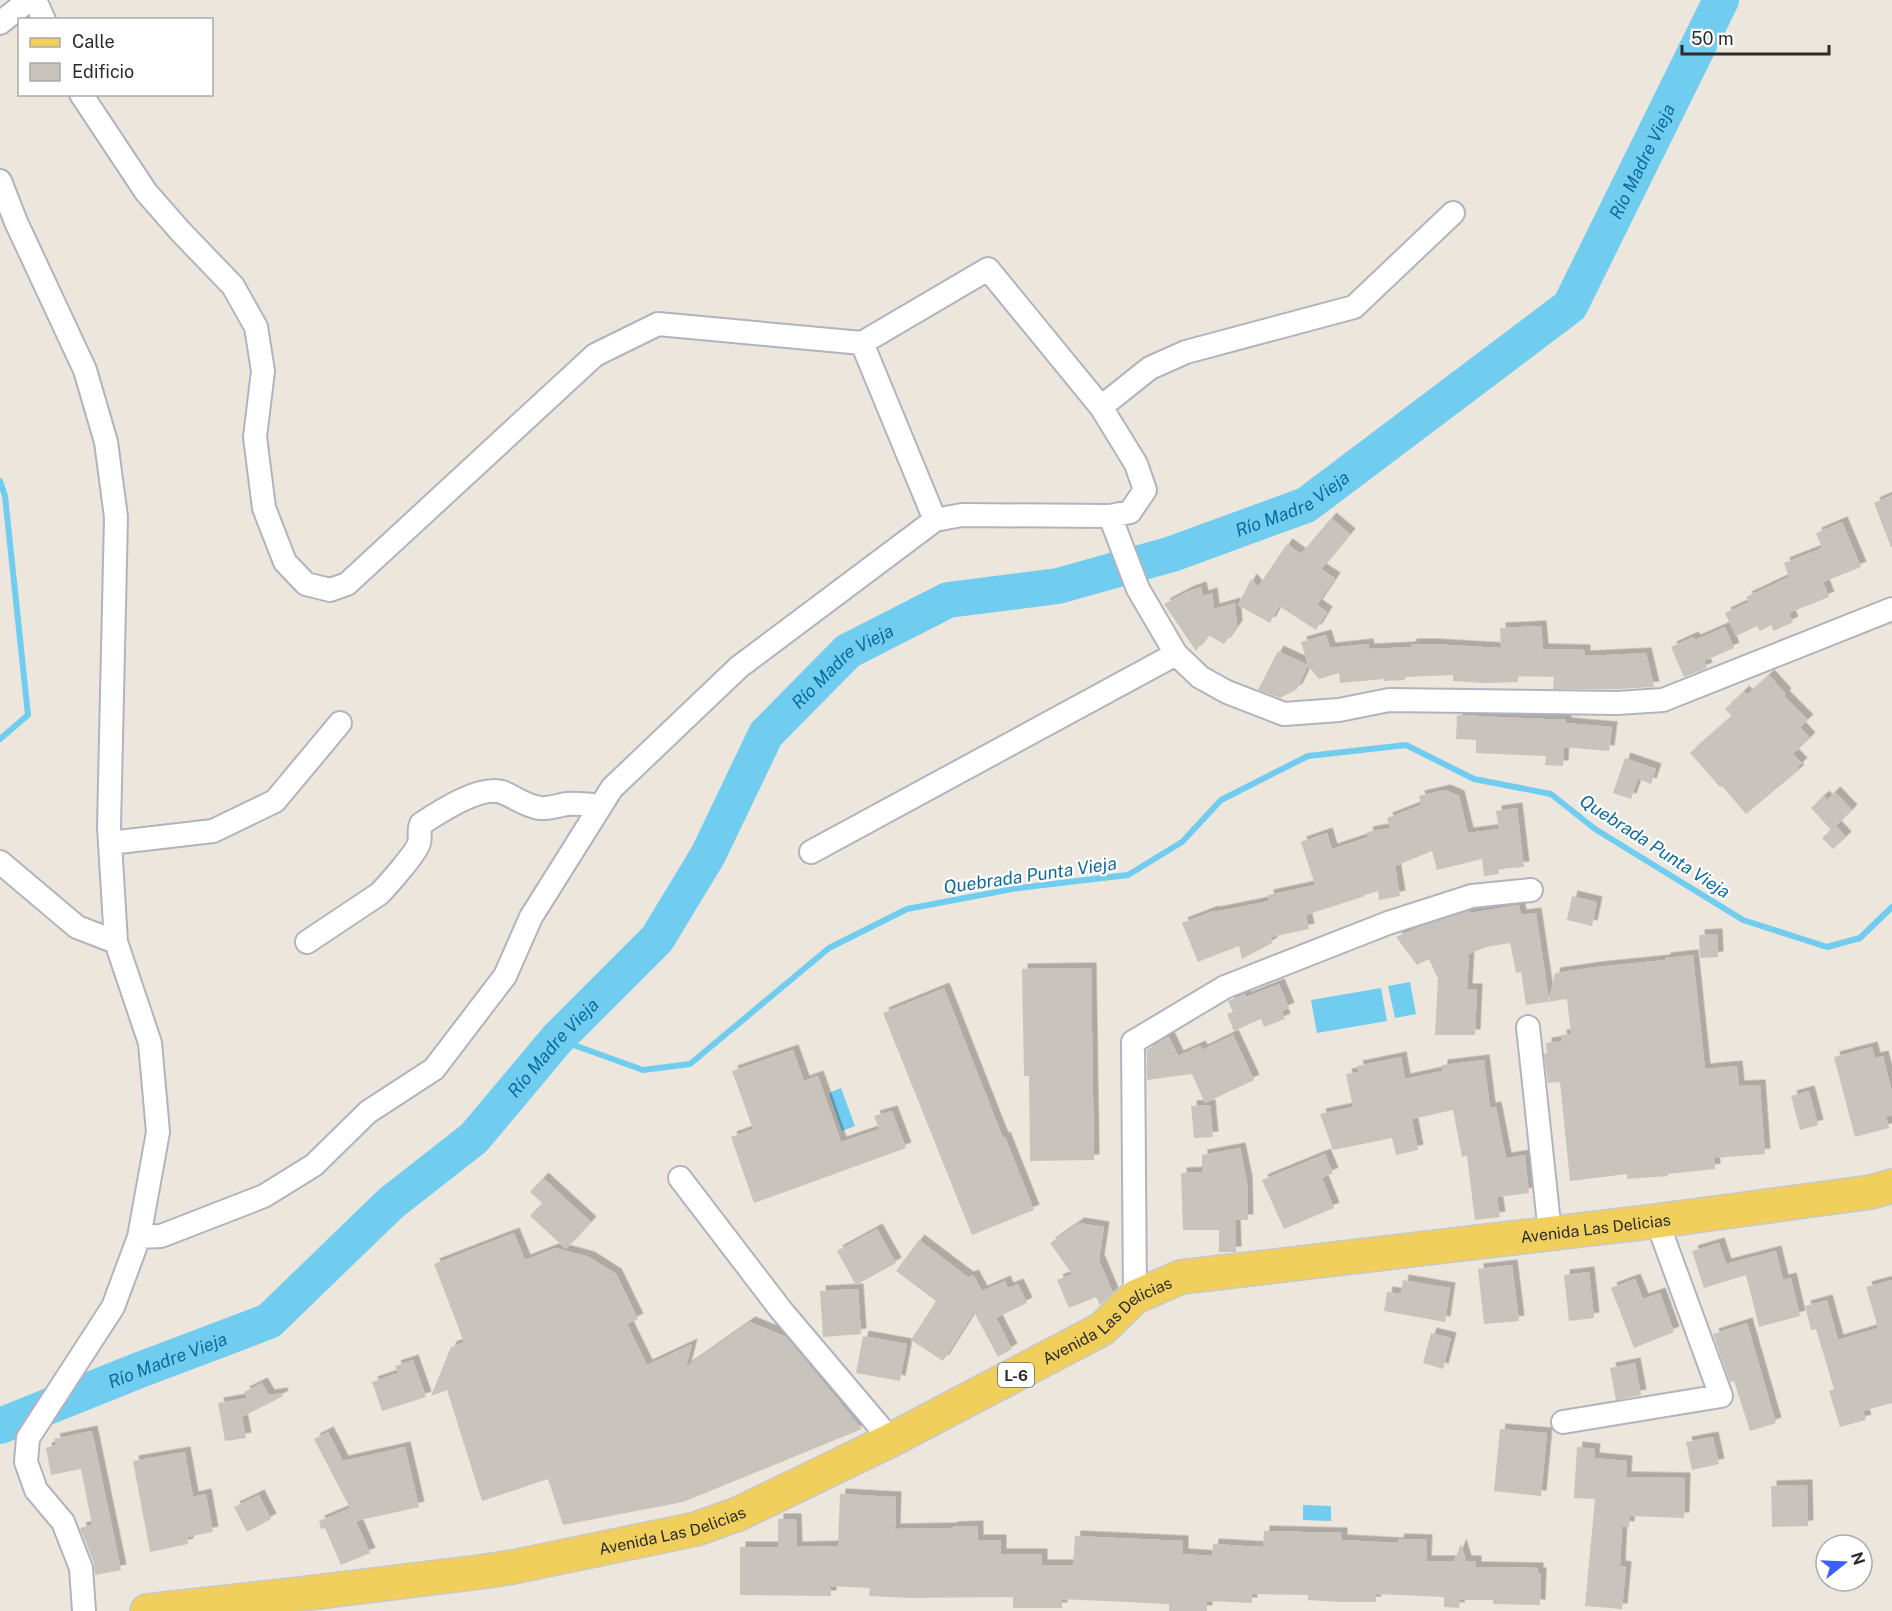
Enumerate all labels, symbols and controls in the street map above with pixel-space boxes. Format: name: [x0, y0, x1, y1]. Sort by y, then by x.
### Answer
legend: [18, 18, 213, 96]
scale bar: [1682, 18, 1829, 56]
text: 50 m: [1691, 28, 1734, 49]
text: Calle: [72, 31, 115, 52]
text: Edificio: [72, 61, 134, 82]
water label: Río Madre Vieja: [1604, 100, 1679, 222]
water label: Río Madre Vieja: [1232, 466, 1353, 541]
water label: Río Madre Vieja: [787, 619, 897, 713]
water label: Quebrada Punta Vieja: [1576, 790, 1734, 902]
water label: Quebrada Punta Vieja: [942, 852, 1118, 898]
water label: Río Madre Vieja: [503, 994, 602, 1101]
street label: Avenida Las Delicias: [1519, 1210, 1672, 1246]
street label: Avenida Las Delicias: [1039, 1273, 1175, 1368]
water label: Río Madre Vieja: [105, 1327, 230, 1392]
road number: L-6: [998, 1363, 1034, 1387]
street label: Avenida Las Delicias: [597, 1502, 749, 1558]
north arrow: [1814, 1533, 1874, 1593]
text: N: [1847, 1550, 1869, 1567]

